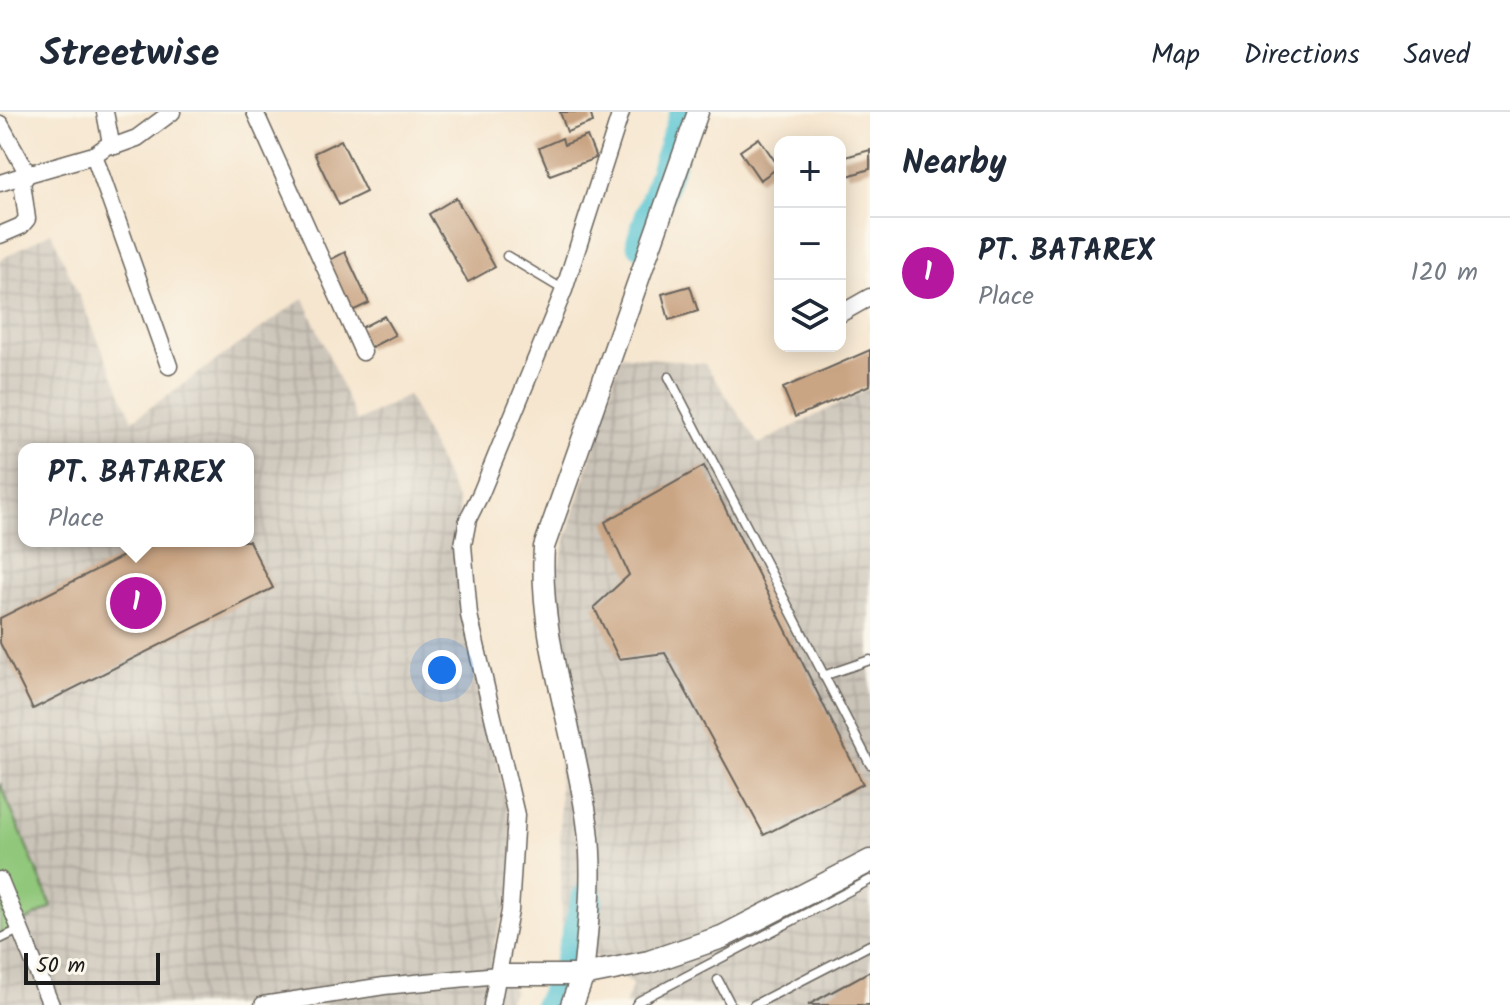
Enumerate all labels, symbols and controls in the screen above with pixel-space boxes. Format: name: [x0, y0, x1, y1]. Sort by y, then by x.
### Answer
text: Streetwise: [40, 25, 219, 85]
text: Map: [1151, 33, 1200, 78]
text: Directions: [1244, 33, 1360, 78]
text: Saved: [1404, 33, 1470, 78]
map controls: [774, 136, 846, 352]
button: +: [774, 136, 846, 208]
text: Nearby: [902, 137, 1007, 191]
button: −: [774, 208, 846, 280]
text: PT. BATAREX: [978, 228, 1154, 276]
text: 1: [924, 252, 932, 294]
text: 120 m: [1411, 252, 1478, 294]
text: Place: [978, 276, 1034, 318]
button: layers: [774, 280, 846, 352]
popup: [18, 443, 254, 547]
text: PT. BATAREX: [48, 450, 224, 498]
text: Place: [48, 498, 104, 540]
pin: 1: [110, 573, 162, 633]
your location: [422, 650, 462, 690]
scale bar: [24, 949, 160, 985]
text: 50 m: [36, 949, 85, 984]

